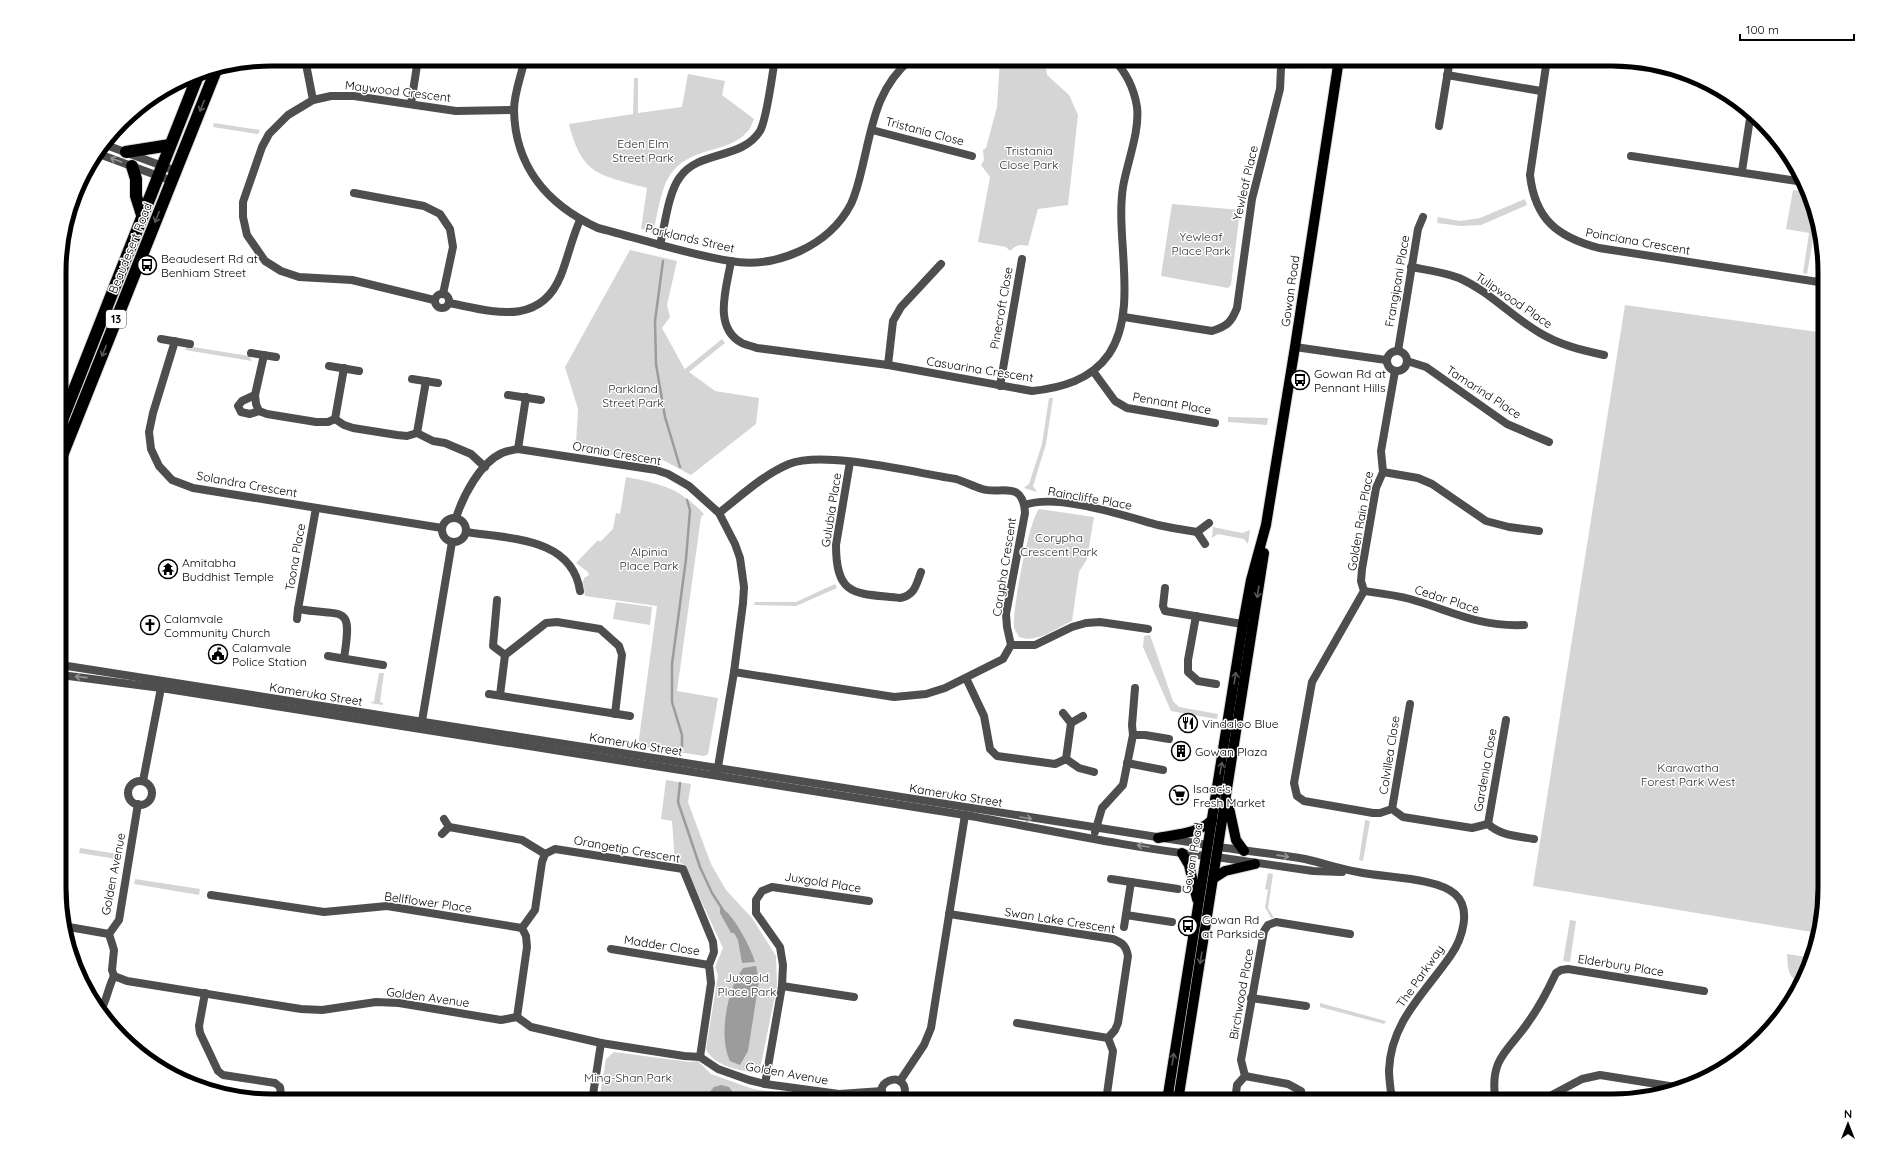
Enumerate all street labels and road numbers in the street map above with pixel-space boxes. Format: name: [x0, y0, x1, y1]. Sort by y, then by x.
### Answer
street label: Maywood Crescent: [344, 77, 452, 105]
street label: Tristania Close: [884, 113, 966, 149]
street label: Yewleaf Place: [1229, 144, 1261, 222]
street label: Beaudesert Road: [105, 200, 155, 296]
street label: Parklands Street: [644, 220, 736, 256]
street label: Poinciana Crescent: [1585, 224, 1691, 258]
street label: Frangipani Place: [1382, 234, 1412, 328]
street label: Gowan Road: [1278, 254, 1302, 328]
street label: Pinecroft Close: [986, 266, 1016, 350]
street label: Tulipwood Place: [1473, 269, 1555, 331]
road number: 13: [106, 310, 126, 328]
street label: Casuarina Crescent: [925, 353, 1035, 385]
street label: Tamarind Place: [1444, 362, 1524, 422]
street label: Pennant Place: [1132, 389, 1213, 417]
street label: Orania Crescent: [572, 438, 662, 468]
street label: Solandra Crescent: [196, 468, 298, 500]
street label: Golden Rain Place: [1344, 470, 1376, 572]
street label: Gulubia Place: [818, 471, 844, 548]
street label: Raincliffe Place: [1047, 483, 1134, 513]
street label: Corypha Crescent: [989, 517, 1019, 617]
street label: Toona Place: [282, 522, 308, 592]
street label: Cedar Place: [1413, 581, 1481, 617]
street label: Kameruka Street: [268, 679, 364, 709]
street label: Colvillea Close: [1375, 714, 1403, 795]
street label: Gardenia Close: [1470, 727, 1500, 813]
street label: Kameruka Street: [588, 729, 684, 759]
street label: Kameruka Street: [908, 780, 1004, 810]
street label: Gowan Road: [1178, 821, 1206, 895]
street label: Golden Avenue: [98, 831, 128, 916]
street label: Orangetip Crescent: [573, 832, 681, 866]
street label: Juxgold Place: [784, 869, 863, 895]
street label: Bellflower Place: [383, 888, 473, 916]
street label: Swan Lake Crescent: [1004, 904, 1116, 936]
street label: Madder Close: [623, 932, 701, 958]
street label: The Parkway: [1393, 942, 1447, 1010]
street label: Birchwood Place: [1226, 947, 1256, 1041]
street label: Elderbury Place: [1577, 951, 1665, 979]
street label: Golden Avenue: [386, 984, 471, 1010]
street label: Golden Avenue: [745, 1058, 830, 1088]

